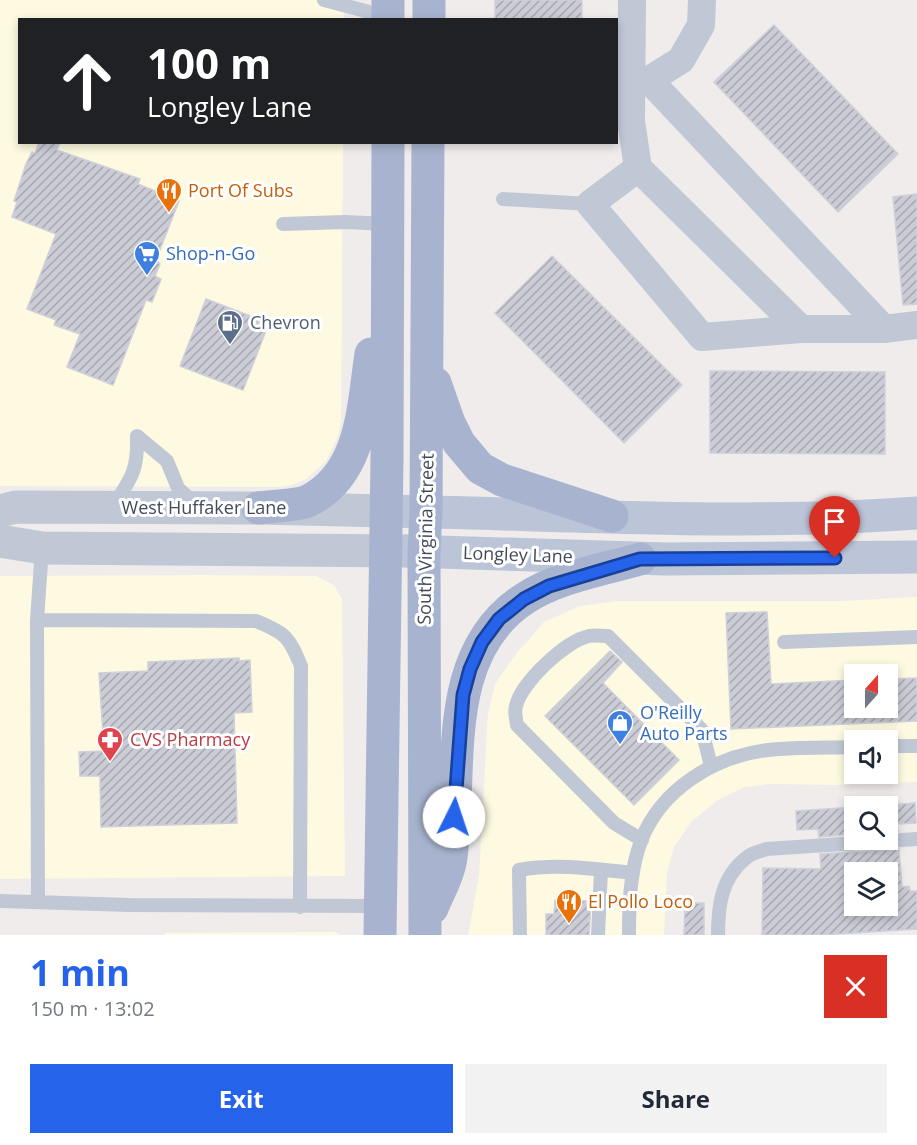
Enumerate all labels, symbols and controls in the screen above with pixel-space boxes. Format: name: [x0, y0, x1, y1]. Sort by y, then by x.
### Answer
text: 100 m: [147, 34, 271, 91]
icon: ahead: [48, 42, 126, 120]
text: Longley Lane: [147, 88, 312, 125]
restaurant icon: Port Of Subs: [154, 176, 184, 214]
place label: Port Of Subs: [188, 178, 293, 202]
supermarket icon: Shop-n-Go: [132, 239, 162, 277]
place label: Shop-n-Go: [166, 241, 255, 265]
fuel station icon: Chevron: [215, 308, 245, 346]
place label: Chevron: [250, 310, 321, 334]
street label: South Virginia Street: [412, 453, 438, 625]
street label: West Huffaker Lane: [122, 495, 286, 519]
pin: [809, 496, 860, 558]
icon: arrive: [818, 505, 851, 538]
street label: Longley Lane: [463, 540, 573, 568]
north arrow: [844, 664, 898, 718]
map controls: [844, 664, 898, 916]
place label: O'Reilly Auto Parts: [640, 700, 728, 745]
shop icon: O'Reilly Auto Parts: [605, 708, 635, 746]
pharmacy icon: CVS Pharmacy: [95, 725, 125, 763]
place label: CVS Pharmacy: [130, 727, 251, 751]
button: sound: [844, 730, 898, 784]
position arrow: [422, 785, 486, 849]
button: search: [844, 796, 898, 850]
button: layers: [844, 862, 898, 916]
restaurant icon: El Pollo Loco: [554, 887, 584, 925]
place label: El Pollo Loco: [588, 889, 693, 913]
text: 1 min: [30, 948, 130, 997]
button: close: [824, 955, 887, 1018]
text: 150 m · 13:02: [30, 995, 155, 1022]
button: Exit: [30, 1064, 453, 1133]
button: Share: [465, 1064, 887, 1133]

